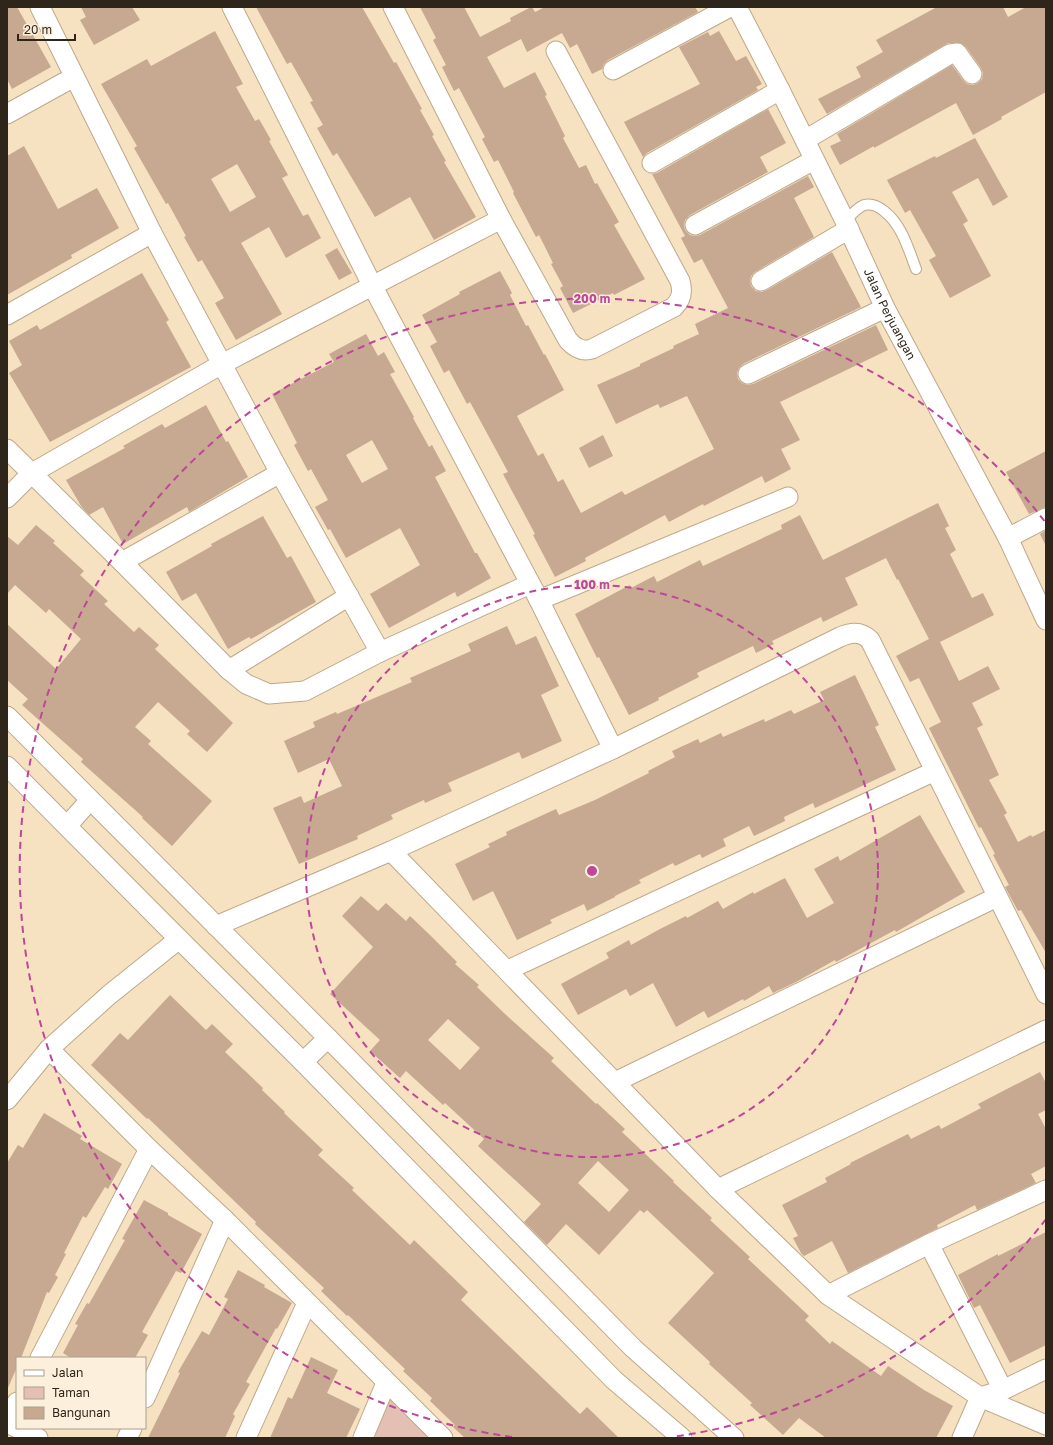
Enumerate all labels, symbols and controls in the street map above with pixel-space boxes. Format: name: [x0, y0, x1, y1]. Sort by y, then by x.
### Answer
scale bar: [18, 16, 75, 42]
text: 20 m: [24, 22, 52, 37]
street label: Jalan Perjuangan: [861, 266, 919, 362]
text: 200 m: [574, 291, 610, 306]
text: 100 m: [574, 577, 610, 592]
centre of rings: [585, 864, 599, 878]
legend: [16, 1357, 146, 1429]
text: Jalan: [52, 1365, 83, 1380]
text: Taman: [52, 1385, 90, 1400]
text: Bangunan: [52, 1405, 110, 1420]

